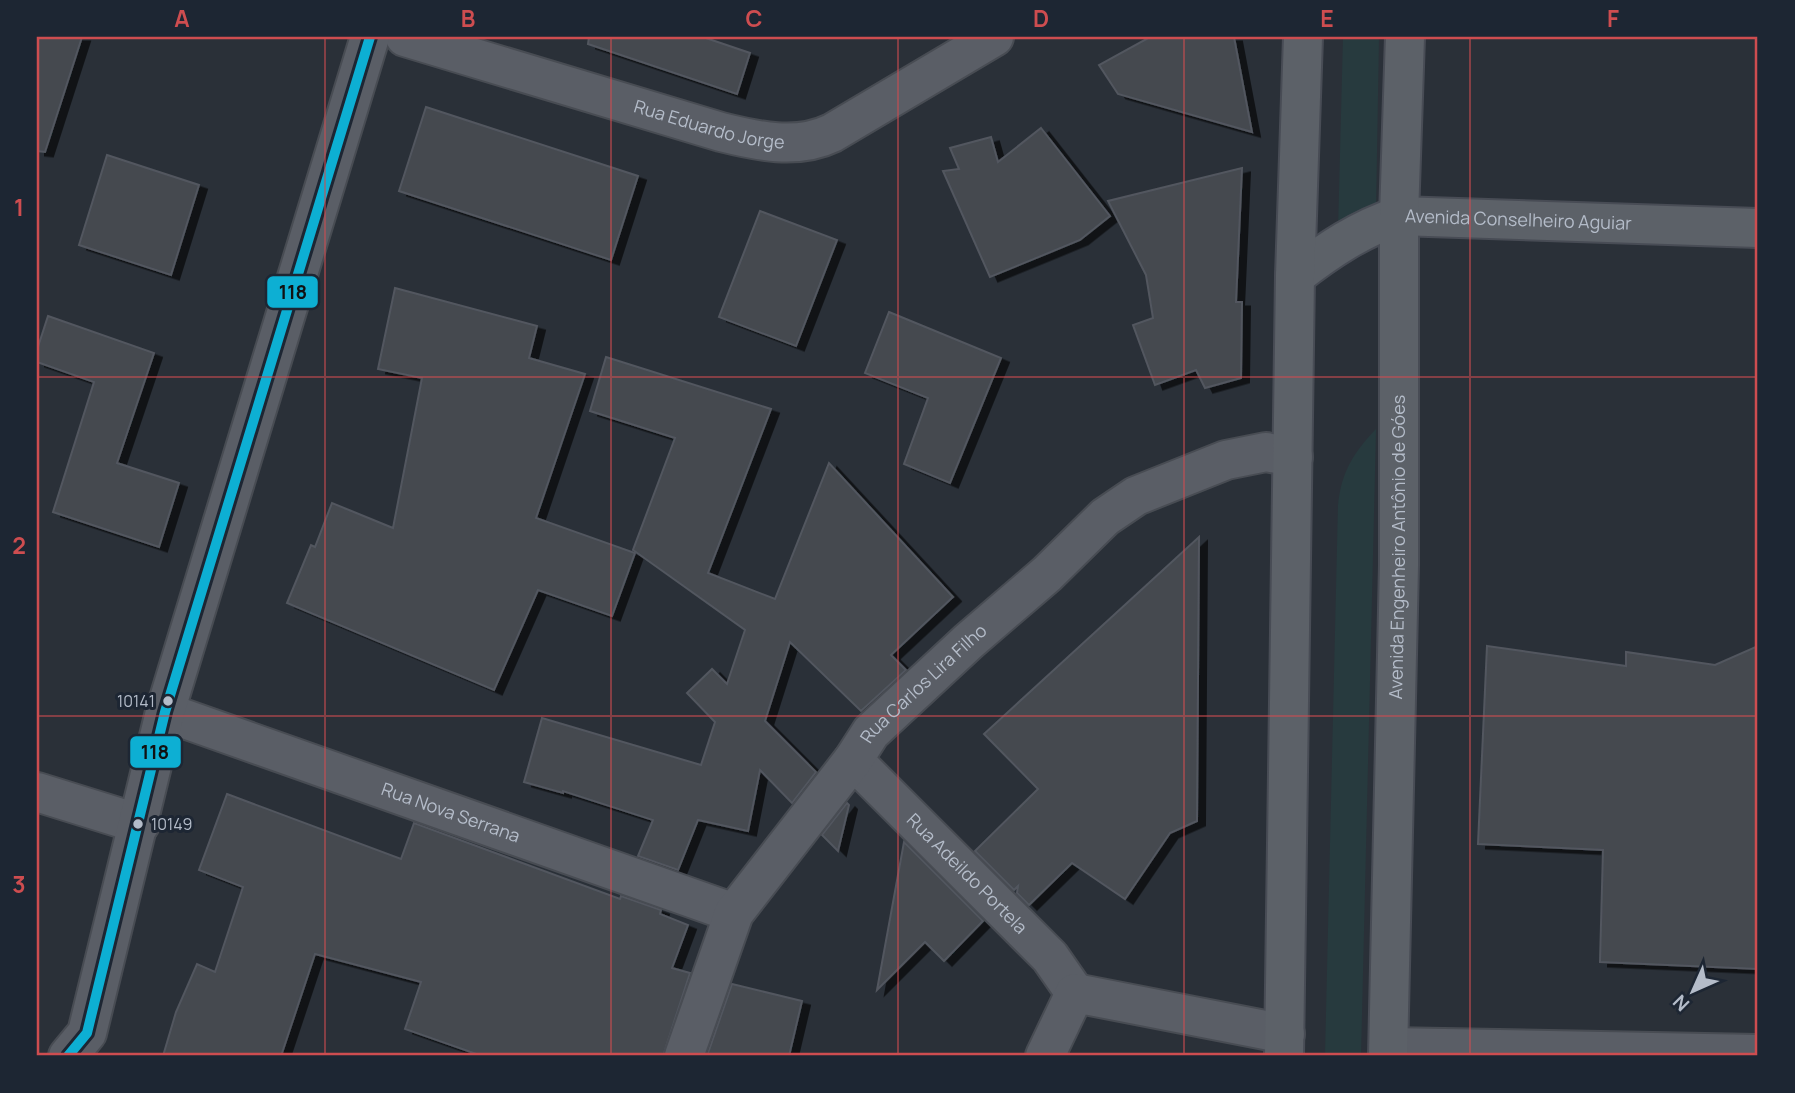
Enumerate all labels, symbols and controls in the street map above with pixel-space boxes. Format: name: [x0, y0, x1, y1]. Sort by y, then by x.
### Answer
text: A: [174, 2, 190, 34]
text: B: [461, 2, 475, 34]
text: C: [746, 2, 763, 34]
text: D: [1033, 2, 1049, 34]
text: E: [1320, 2, 1334, 34]
text: F: [1607, 2, 1619, 34]
street label: Rua Eduardo Jorge: [631, 94, 785, 154]
text: 1: [14, 191, 24, 223]
street label: Avenida Conselheiro Aguiar: [1405, 203, 1633, 235]
line badge: 118: [266, 275, 319, 309]
text: 118: [279, 279, 307, 305]
street label: Avenida Engenheiro Antônio de Góes: [1383, 395, 1410, 700]
text: 2: [12, 529, 26, 561]
street label: Rua Carlos Lira Filho: [854, 618, 991, 747]
place label: 10141: [117, 690, 155, 712]
marker: 10141: [161, 694, 175, 708]
line badge: 118: [129, 735, 182, 769]
text: 118: [141, 739, 169, 765]
street label: Rua Nova Serrana: [378, 776, 524, 848]
street label: Rua Adeildo Portela: [902, 808, 1033, 939]
place label: 10149: [151, 813, 192, 835]
marker: 10149: [131, 817, 145, 831]
text: 3: [12, 868, 26, 900]
north arrow: [1658, 956, 1728, 1026]
text: N: [1667, 989, 1695, 1017]

